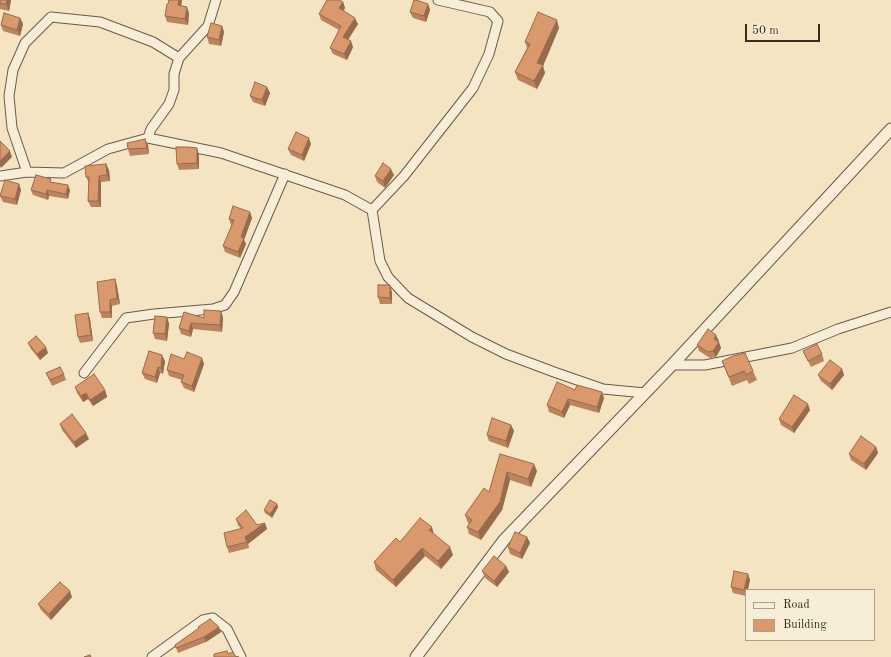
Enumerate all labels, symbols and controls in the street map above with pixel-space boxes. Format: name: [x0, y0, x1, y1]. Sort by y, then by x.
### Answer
scale bar: [747, 16, 822, 42]
text: 50 m: [752, 25, 779, 37]
legend: [745, 589, 875, 641]
text: Road: [783, 599, 810, 611]
text: Building: [783, 619, 827, 631]

